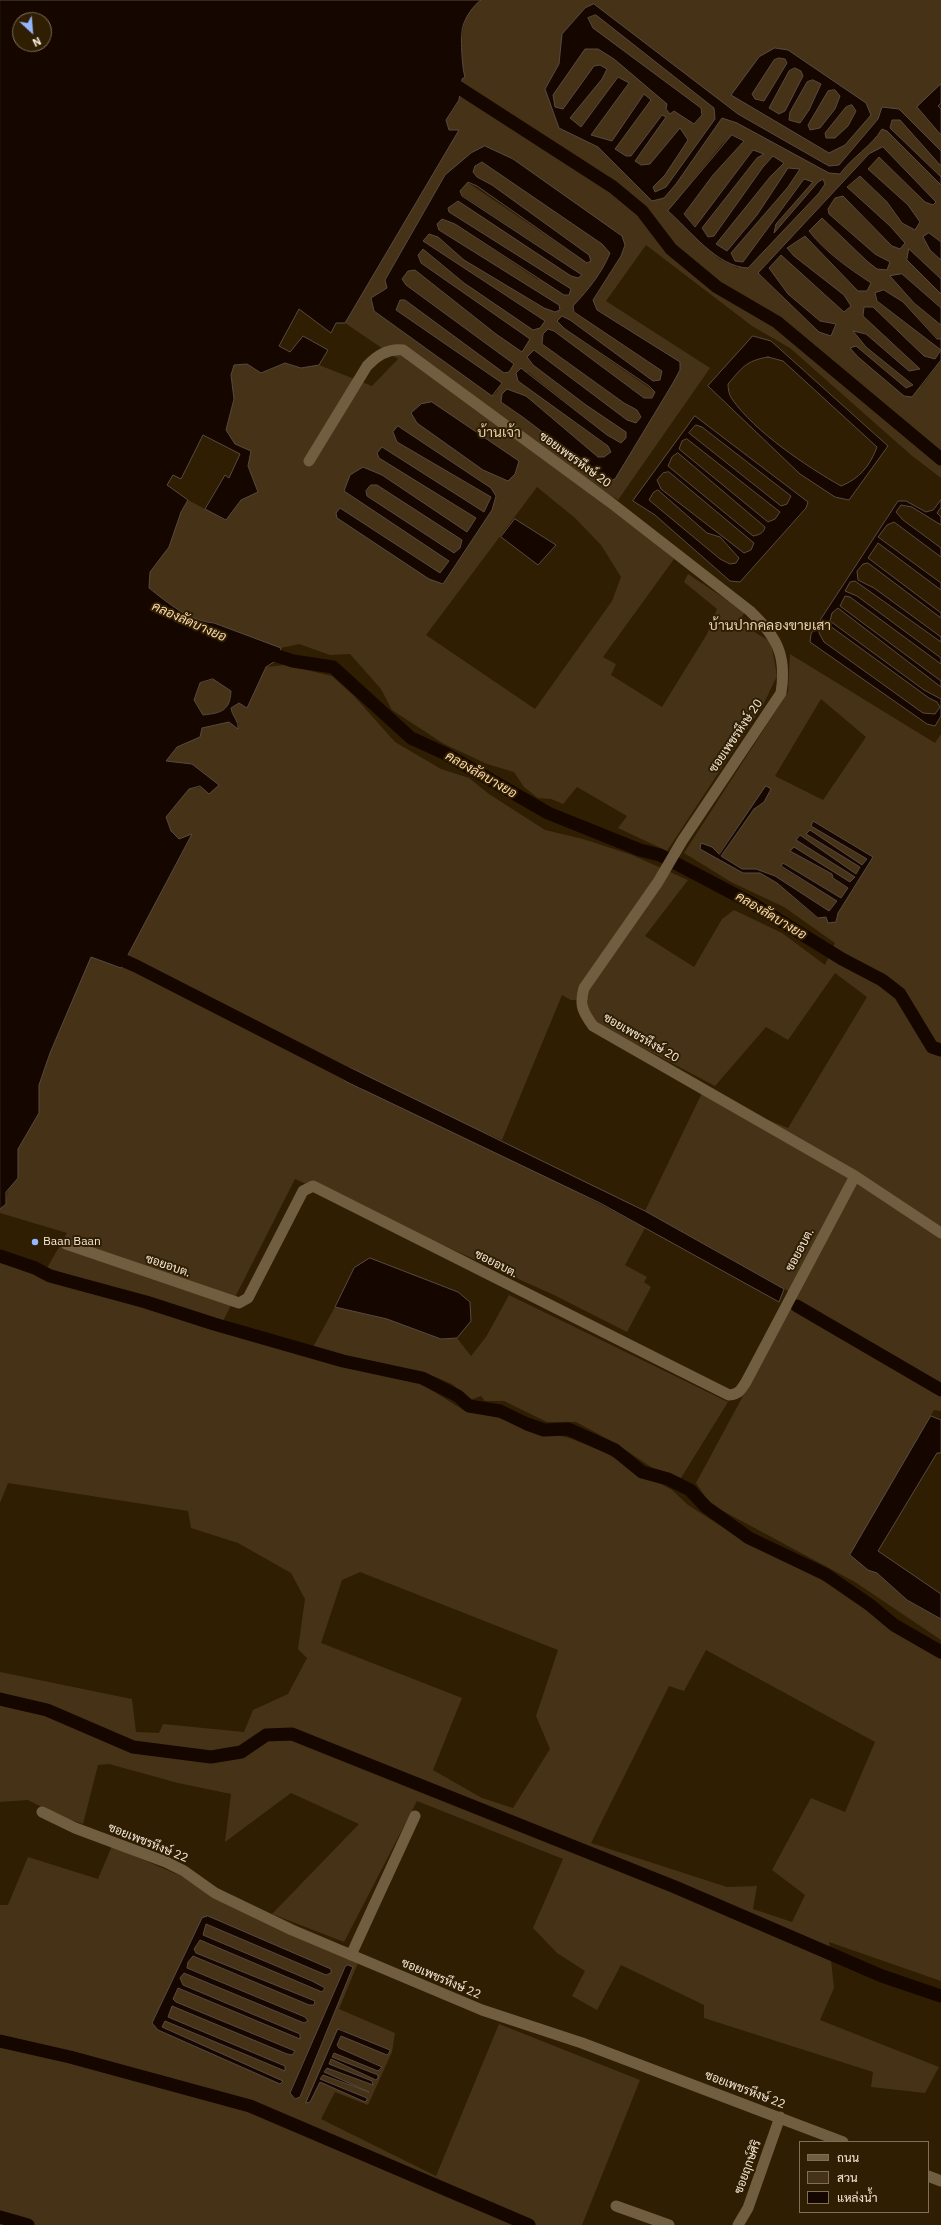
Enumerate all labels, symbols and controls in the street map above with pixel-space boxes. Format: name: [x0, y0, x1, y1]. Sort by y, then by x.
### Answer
north arrow: [12, 12, 52, 52]
text: N: [30, 34, 43, 50]
district label: บ้านเจ้า: [477, 425, 521, 441]
street label: ซอยเพชรหึงษ์ 20: [536, 429, 614, 491]
water label: คลองลัดบางยอ: [149, 599, 229, 645]
district label: บ้านปากคลองขายเสา: [709, 618, 831, 634]
street label: ซอยเพชรหึงษ์ 20: [706, 697, 766, 775]
water label: คลองลัดบางยอ: [443, 748, 519, 802]
water label: คลองลัดบางยอ: [733, 889, 809, 943]
street label: ซอยเพชรหึงษ์ 20: [601, 1010, 681, 1066]
street label: ซอยอบต.: [783, 1226, 817, 1274]
place label: Baan Baan: [43, 1235, 101, 1249]
marker: Baan Baan: [30, 1237, 40, 1247]
street label: ซอยอบต.: [472, 1247, 520, 1281]
street label: ซอยอบต.: [144, 1252, 192, 1280]
street label: ซอยเพชรหึงษ์ 22: [106, 1820, 190, 1866]
street label: ซอยเพชรหึงษ์ 22: [399, 1956, 483, 2002]
street label: ซอยเพชรหึงษ์ 22: [703, 2068, 787, 2112]
street label: ซอยฤกษ์ศิริ: [732, 2138, 764, 2196]
legend: [799, 2141, 929, 2213]
text: ถนน: [837, 2150, 859, 2165]
text: สวน: [837, 2170, 858, 2185]
text: แหล่งน้ำ: [837, 2190, 877, 2205]

